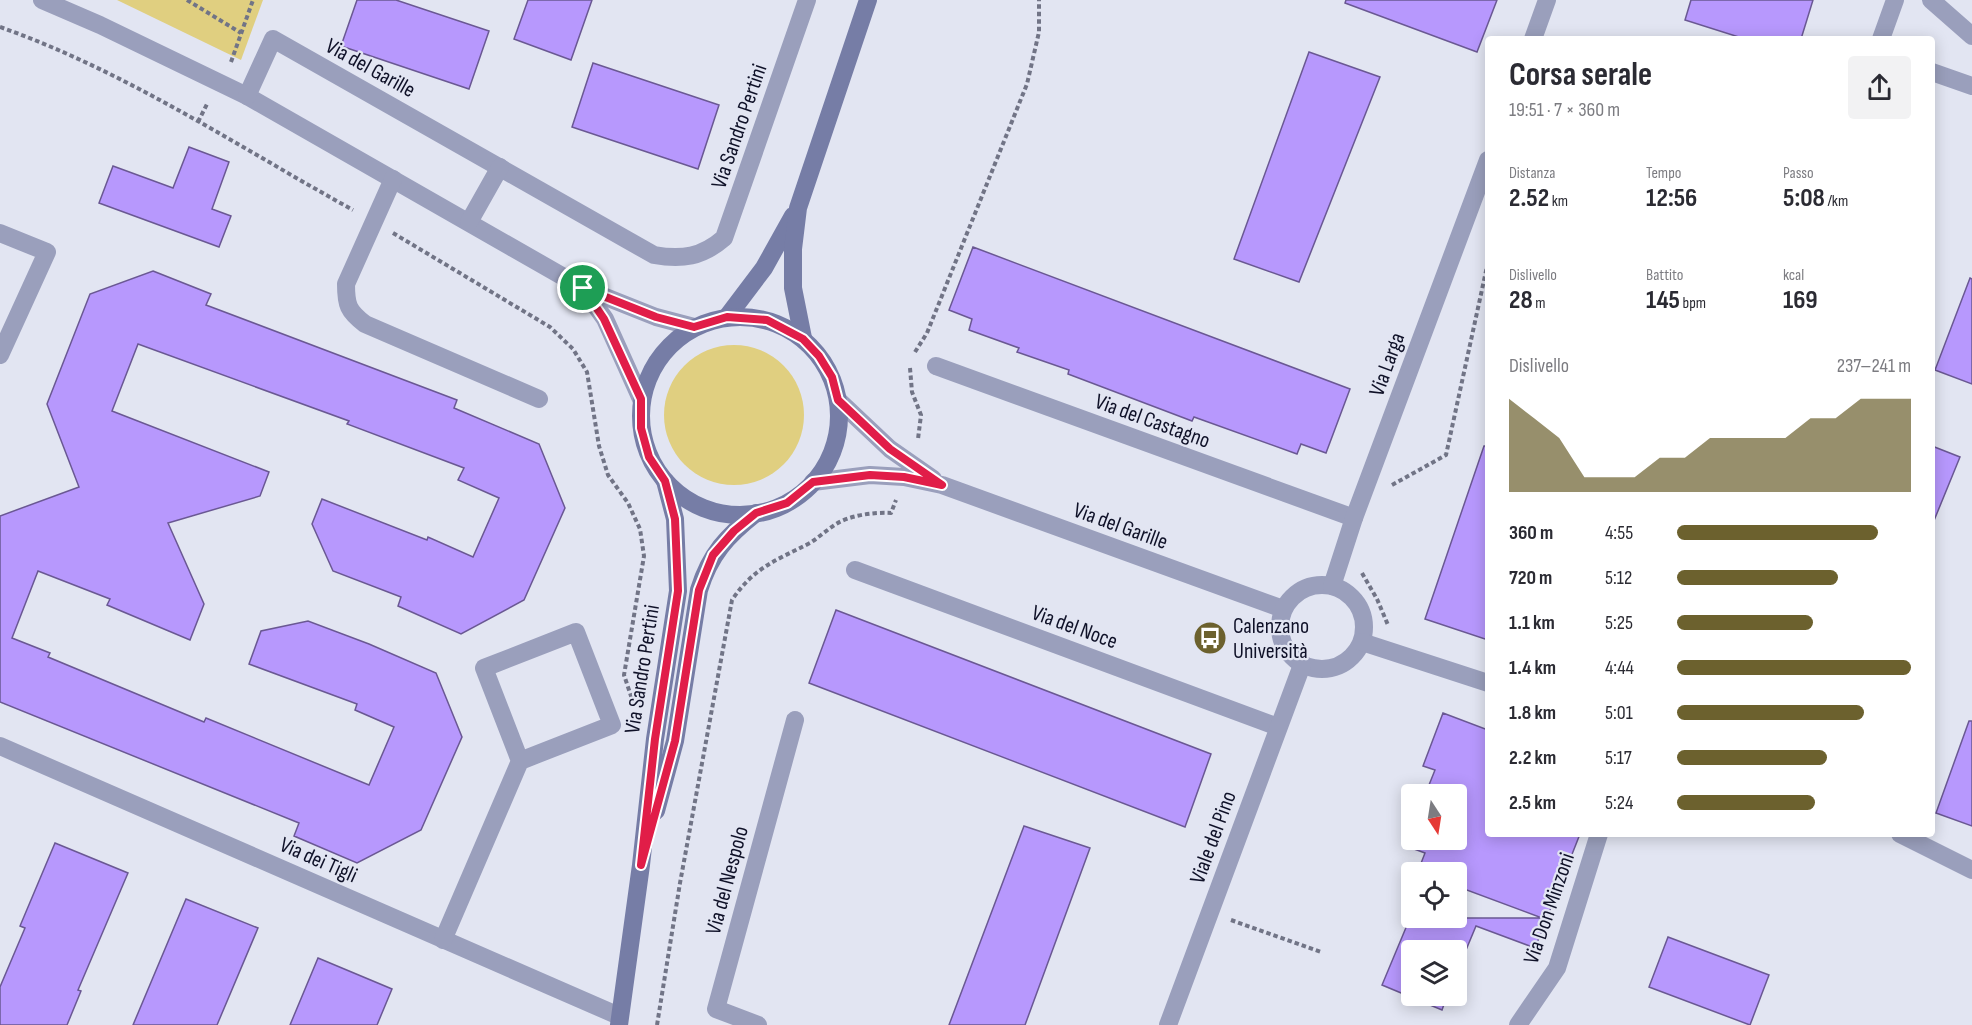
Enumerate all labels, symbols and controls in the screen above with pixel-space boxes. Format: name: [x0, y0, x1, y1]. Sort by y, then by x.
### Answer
street label: Via del Garille: [321, 33, 420, 104]
text: Corsa serale: [1509, 55, 1652, 95]
button: share: [1848, 56, 1911, 119]
street label: Via Sandro Pertini: [705, 61, 773, 192]
text: 19:51 · 7 × 360 m: [1509, 98, 1620, 122]
text: Distanza: [1509, 164, 1555, 183]
text: Tempo: [1646, 164, 1681, 183]
text: Passo: [1783, 164, 1814, 183]
text: 2.52: [1509, 183, 1549, 214]
text: 12:56: [1646, 183, 1697, 214]
text: 5:08: [1783, 183, 1825, 214]
text: km: [1549, 192, 1568, 211]
text: /km: [1825, 192, 1848, 211]
pin: [557, 262, 608, 313]
text: Dislivello: [1509, 266, 1557, 285]
text: Battito: [1646, 266, 1683, 285]
text: kcal: [1783, 266, 1804, 285]
icon: arrive: [566, 271, 599, 304]
text: 28: [1509, 285, 1533, 316]
text: 145: [1646, 285, 1680, 316]
text: 169: [1783, 285, 1818, 316]
text: m: [1533, 294, 1546, 313]
text: bpm: [1680, 294, 1706, 313]
street label: Via Larga: [1364, 329, 1411, 400]
text: Dislivello: [1509, 354, 1569, 378]
text: 237–241 m: [1837, 354, 1911, 378]
street label: Via del Castagno: [1091, 388, 1214, 455]
street label: Via del Garille: [1070, 497, 1171, 556]
text: 360 m: [1509, 521, 1553, 545]
text: 4:55: [1605, 521, 1633, 545]
text: 720 m: [1509, 566, 1552, 590]
text: 5:12: [1605, 566, 1632, 590]
street label: Via del Noce: [1028, 599, 1121, 655]
street label: Via Sandro Pertini: [619, 603, 666, 736]
text: 1.1 km: [1509, 611, 1555, 635]
text: 5:25: [1605, 611, 1633, 635]
place label: Calenzano Università: [1233, 613, 1309, 665]
bus stop icon: Calenzano Università: [1192, 620, 1228, 656]
text: 1.4 km: [1509, 656, 1556, 680]
text: 4:44: [1605, 656, 1634, 680]
text: 1.8 km: [1509, 701, 1556, 725]
text: 5:01: [1605, 701, 1633, 725]
text: 2.2 km: [1509, 746, 1556, 770]
text: 5:17: [1605, 746, 1632, 770]
north arrow: [1401, 784, 1467, 850]
map controls: [1401, 784, 1467, 1006]
street label: Viale del Pino: [1184, 788, 1243, 887]
text: 2.5 km: [1509, 791, 1556, 815]
text: 5:24: [1605, 791, 1633, 815]
street label: Via del Nespolo: [700, 823, 755, 937]
street label: Via dei Tigli: [275, 831, 361, 889]
street label: Via Don Minzoni: [1518, 849, 1581, 968]
button: locate: [1401, 862, 1467, 928]
button: layers: [1401, 940, 1467, 1006]

